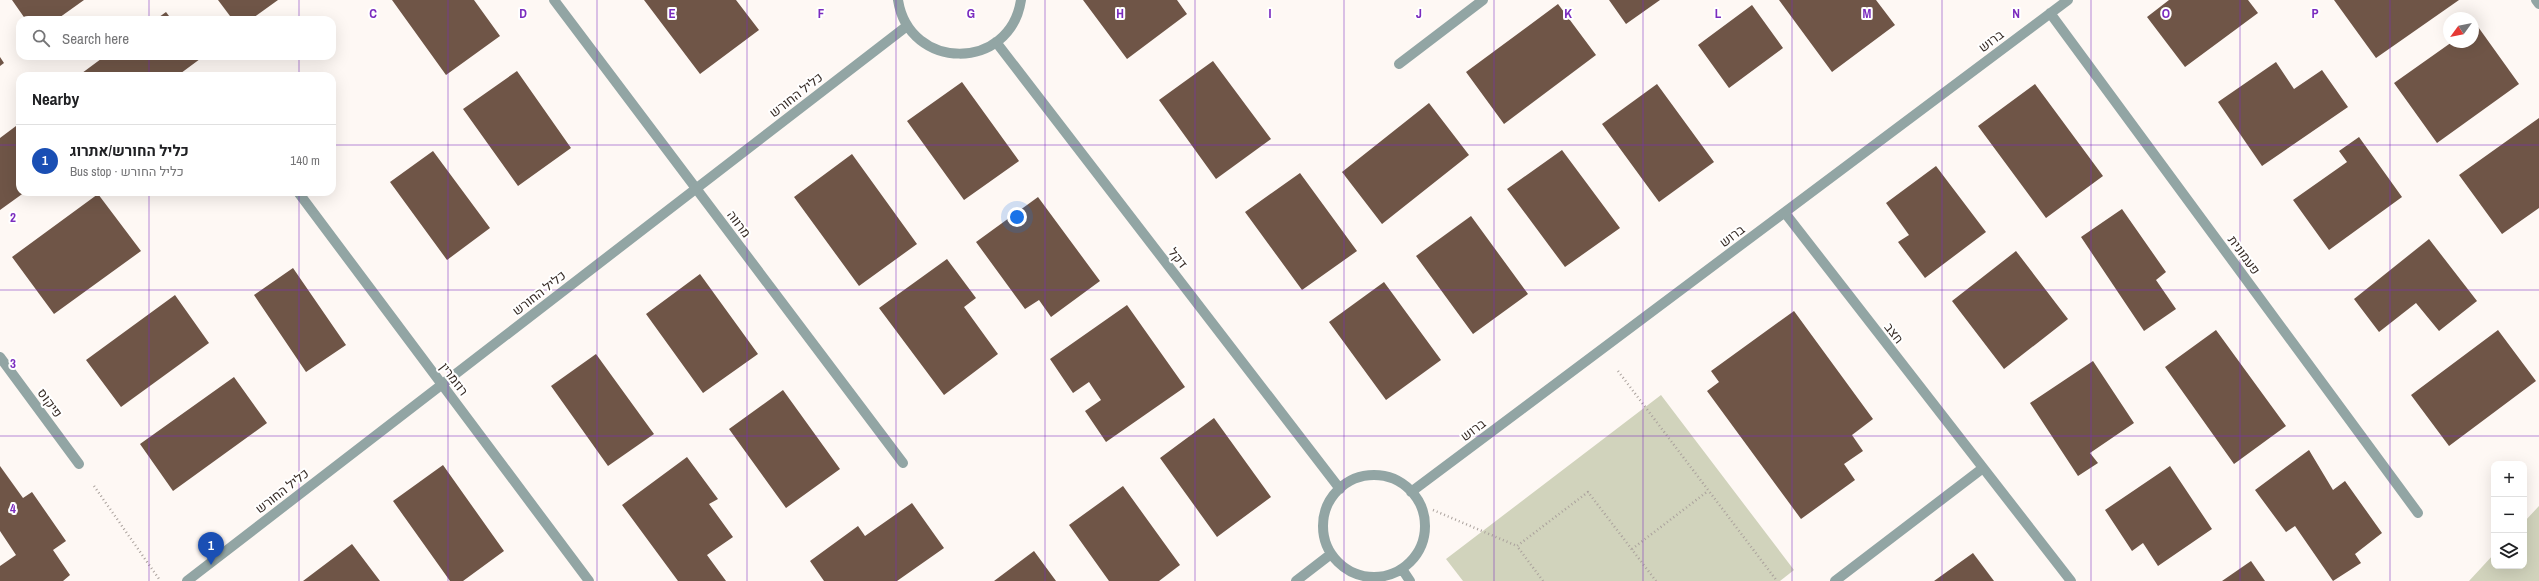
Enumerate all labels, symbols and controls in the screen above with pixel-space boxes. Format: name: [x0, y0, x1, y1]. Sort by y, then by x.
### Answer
text: C: [369, 5, 377, 22]
text: D: [519, 5, 527, 22]
text: E: [668, 5, 676, 22]
text: F: [818, 5, 825, 22]
text: G: [967, 5, 975, 22]
text: H: [1116, 5, 1124, 22]
text: I: [1269, 5, 1272, 22]
text: J: [1416, 5, 1422, 22]
text: K: [1564, 5, 1572, 22]
text: L: [1715, 5, 1722, 22]
text: M: [1863, 5, 1872, 22]
text: N: [2012, 5, 2020, 22]
text: O: [2162, 5, 2170, 22]
text: P: [2311, 5, 2319, 22]
north arrow: [2443, 12, 2479, 48]
search box: [16, 16, 336, 60]
street label: ברוש: [1975, 26, 2007, 56]
icon: search: [30, 27, 52, 49]
text: Search here: [62, 28, 129, 49]
street label: כליל החורש: [766, 69, 826, 121]
text: Nearby: [32, 87, 79, 110]
text: כליל החורש/אתרוג: [70, 140, 189, 161]
text: 1: [42, 152, 48, 169]
text: 140 m: [290, 152, 320, 169]
text: Bus stop · כליל החורש: [70, 163, 184, 180]
street label: מרווה: [723, 207, 755, 241]
your location: [1007, 207, 1027, 227]
text: 2: [10, 209, 16, 226]
street label: ברוש: [1716, 221, 1748, 251]
street label: פעמונית: [2224, 232, 2264, 278]
street label: דקל: [1165, 244, 1191, 272]
street label: כליל החורש: [509, 267, 569, 319]
street label: חצב: [1881, 319, 1907, 347]
text: 3: [10, 355, 16, 372]
street label: רוזמרין: [436, 359, 472, 399]
street label: פיקוס: [34, 385, 66, 421]
street label: ברוש: [1457, 415, 1489, 445]
map controls: [2491, 461, 2527, 569]
button: +: [2491, 461, 2527, 497]
street label: כליל החורש: [252, 465, 312, 517]
button: −: [2491, 497, 2527, 533]
text: 4: [10, 500, 16, 517]
pin: 1: [198, 532, 224, 565]
button: layers: [2491, 533, 2527, 569]

